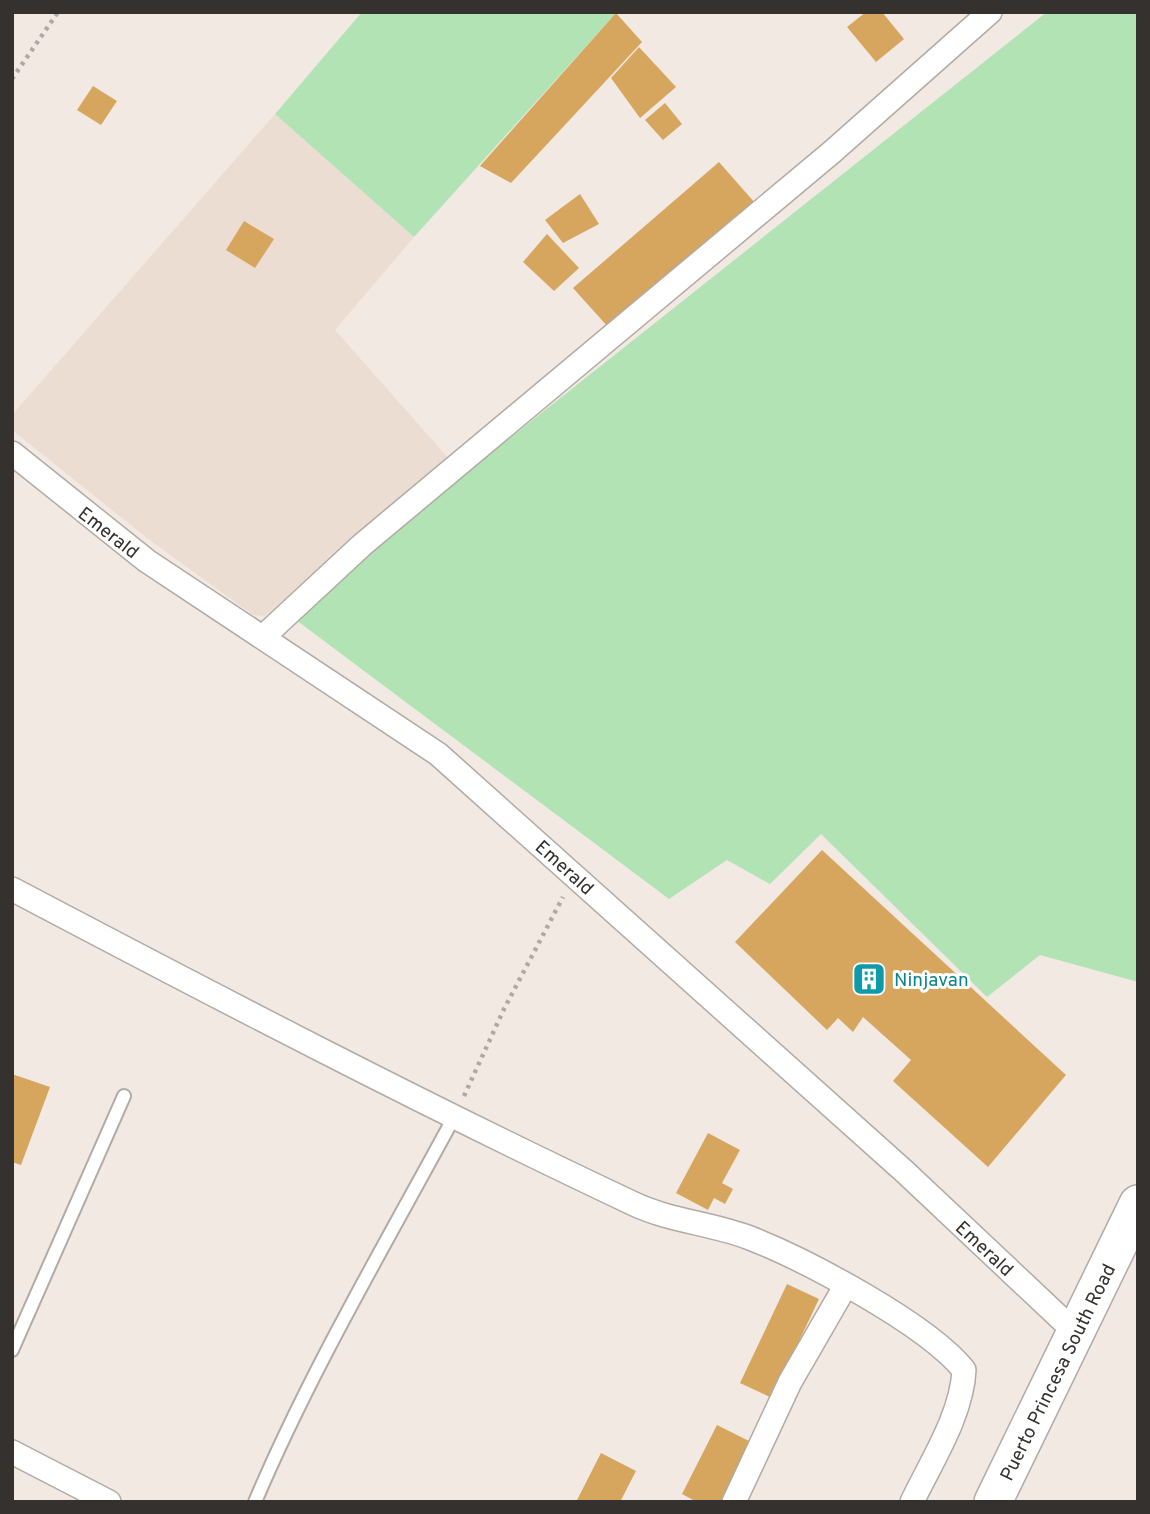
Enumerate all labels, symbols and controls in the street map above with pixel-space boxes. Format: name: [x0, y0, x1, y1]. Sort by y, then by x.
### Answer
street label: Emerald: [73, 502, 143, 565]
street label: Emerald: [529, 836, 598, 901]
building icon: Ninjavan: [850, 960, 888, 998]
place label: Ninjavan: [894, 969, 969, 993]
street label: Emerald: [950, 1217, 1018, 1282]
street label: Puerto Princesa South Road: [996, 1260, 1122, 1485]

